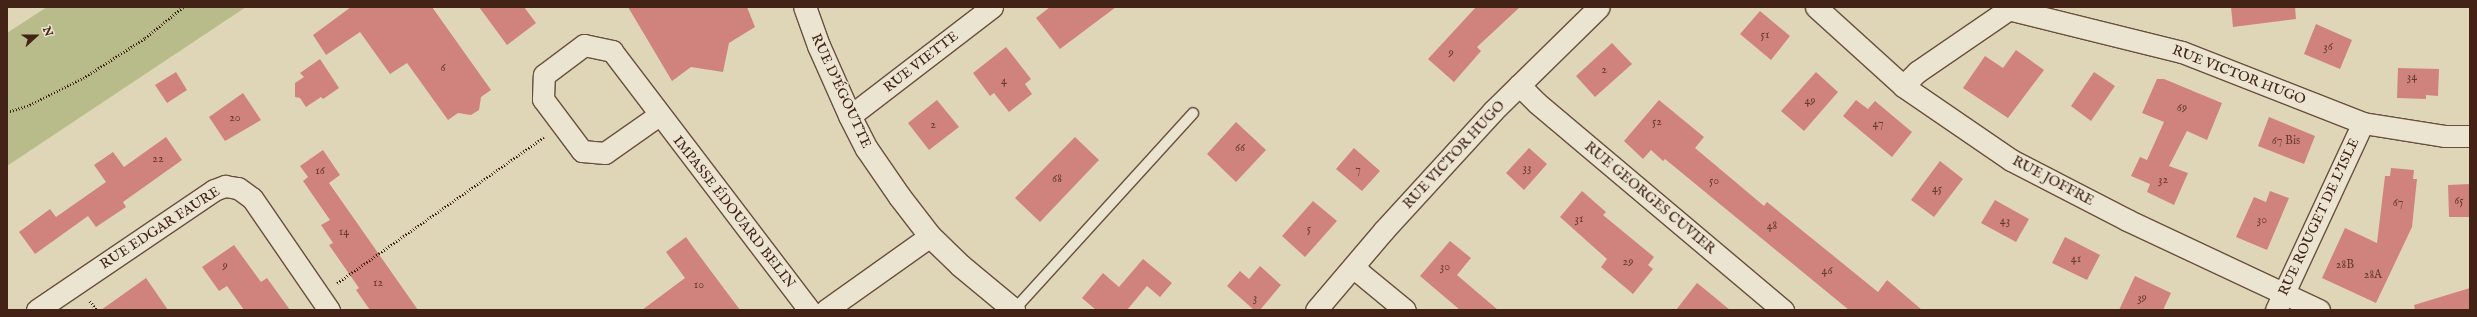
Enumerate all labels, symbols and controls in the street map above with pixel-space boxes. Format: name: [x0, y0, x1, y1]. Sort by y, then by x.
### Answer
north arrow: [16, 16, 56, 56]
text: N: [39, 25, 55, 39]
street label: RUE VIETTE: [880, 28, 962, 96]
house number: 51: [1761, 28, 1769, 42]
street label: RUE D'ÉGOUTTE: [807, 31, 875, 151]
house number: 36: [2323, 40, 2333, 54]
street label: RUE VICTOR HUGO: [2170, 42, 2308, 108]
house number: 9: [1448, 46, 1454, 60]
house number: 6: [440, 61, 446, 75]
house number: 2: [1601, 63, 1607, 77]
house number: 34: [2407, 70, 2417, 84]
house number: 4: [1001, 74, 1007, 88]
house number: 49: [1804, 94, 1816, 108]
street label: RUE VICTOR HUGO: [1400, 98, 1508, 212]
house number: 69: [2177, 101, 2187, 115]
house number: 20: [229, 111, 241, 125]
house number: 52: [1652, 115, 1662, 129]
house number: 47: [1872, 117, 1884, 131]
house number: 2: [930, 118, 936, 132]
street label: IMPASSE ÉDOUARD BELIN: [669, 133, 799, 291]
house number: 67 Bis: [2272, 134, 2300, 148]
street label: RUE ROUGET DE L'ISLE: [2275, 136, 2363, 298]
street label: RUE GEORGES CUVIER: [1581, 138, 1719, 258]
house number: 66: [1235, 141, 1245, 155]
house number: 22: [152, 152, 164, 166]
street label: RUE JOFFRE: [2009, 153, 2097, 209]
house number: 33: [1523, 161, 1531, 175]
house number: 7: [1355, 163, 1361, 177]
house number: 16: [315, 164, 325, 178]
house number: 68: [1052, 172, 1062, 186]
house number: 32: [2158, 173, 2168, 187]
house number: 50: [1709, 174, 1719, 188]
house number: 45: [1932, 182, 1942, 196]
street label: RUE EDGAR FAURE: [97, 183, 223, 273]
house number: 65: [2454, 194, 2464, 208]
house number: 67: [2393, 196, 2403, 210]
house number: 31: [1575, 212, 1583, 226]
house number: 30: [2257, 213, 2267, 227]
house number: 43: [2000, 214, 2010, 228]
house number: 48: [1767, 219, 1777, 233]
house number: 5: [1307, 222, 1311, 236]
house number: 14: [339, 225, 349, 239]
house number: 41: [2071, 252, 2081, 266]
house number: 29: [1623, 255, 1633, 269]
house number: 28B: [2336, 258, 2354, 272]
house number: 9: [222, 259, 228, 273]
house number: 30: [1440, 260, 1450, 274]
house number: 46: [1822, 264, 1832, 278]
house number: 28A: [2364, 268, 2382, 282]
house number: 12: [373, 276, 383, 290]
house number: 10: [694, 278, 704, 292]
house number: 3: [1253, 291, 1257, 305]
house number: 39: [2137, 291, 2147, 305]

